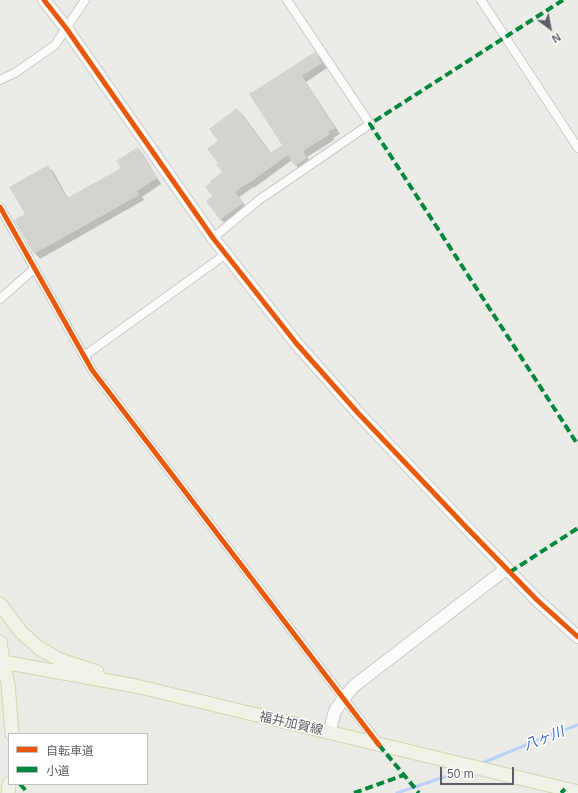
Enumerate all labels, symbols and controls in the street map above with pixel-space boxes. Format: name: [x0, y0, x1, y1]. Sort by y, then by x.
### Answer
north arrow: [530, 8, 570, 48]
text: N: [550, 31, 563, 45]
street label: 福井加賀線: [258, 709, 324, 739]
water label: 八ヶ川: [521, 724, 567, 754]
legend: [8, 733, 148, 785]
text: 自転車道: [46, 744, 94, 758]
scale bar: [442, 759, 516, 785]
text: 小道: [46, 764, 70, 778]
text: 50 m: [447, 767, 474, 781]

